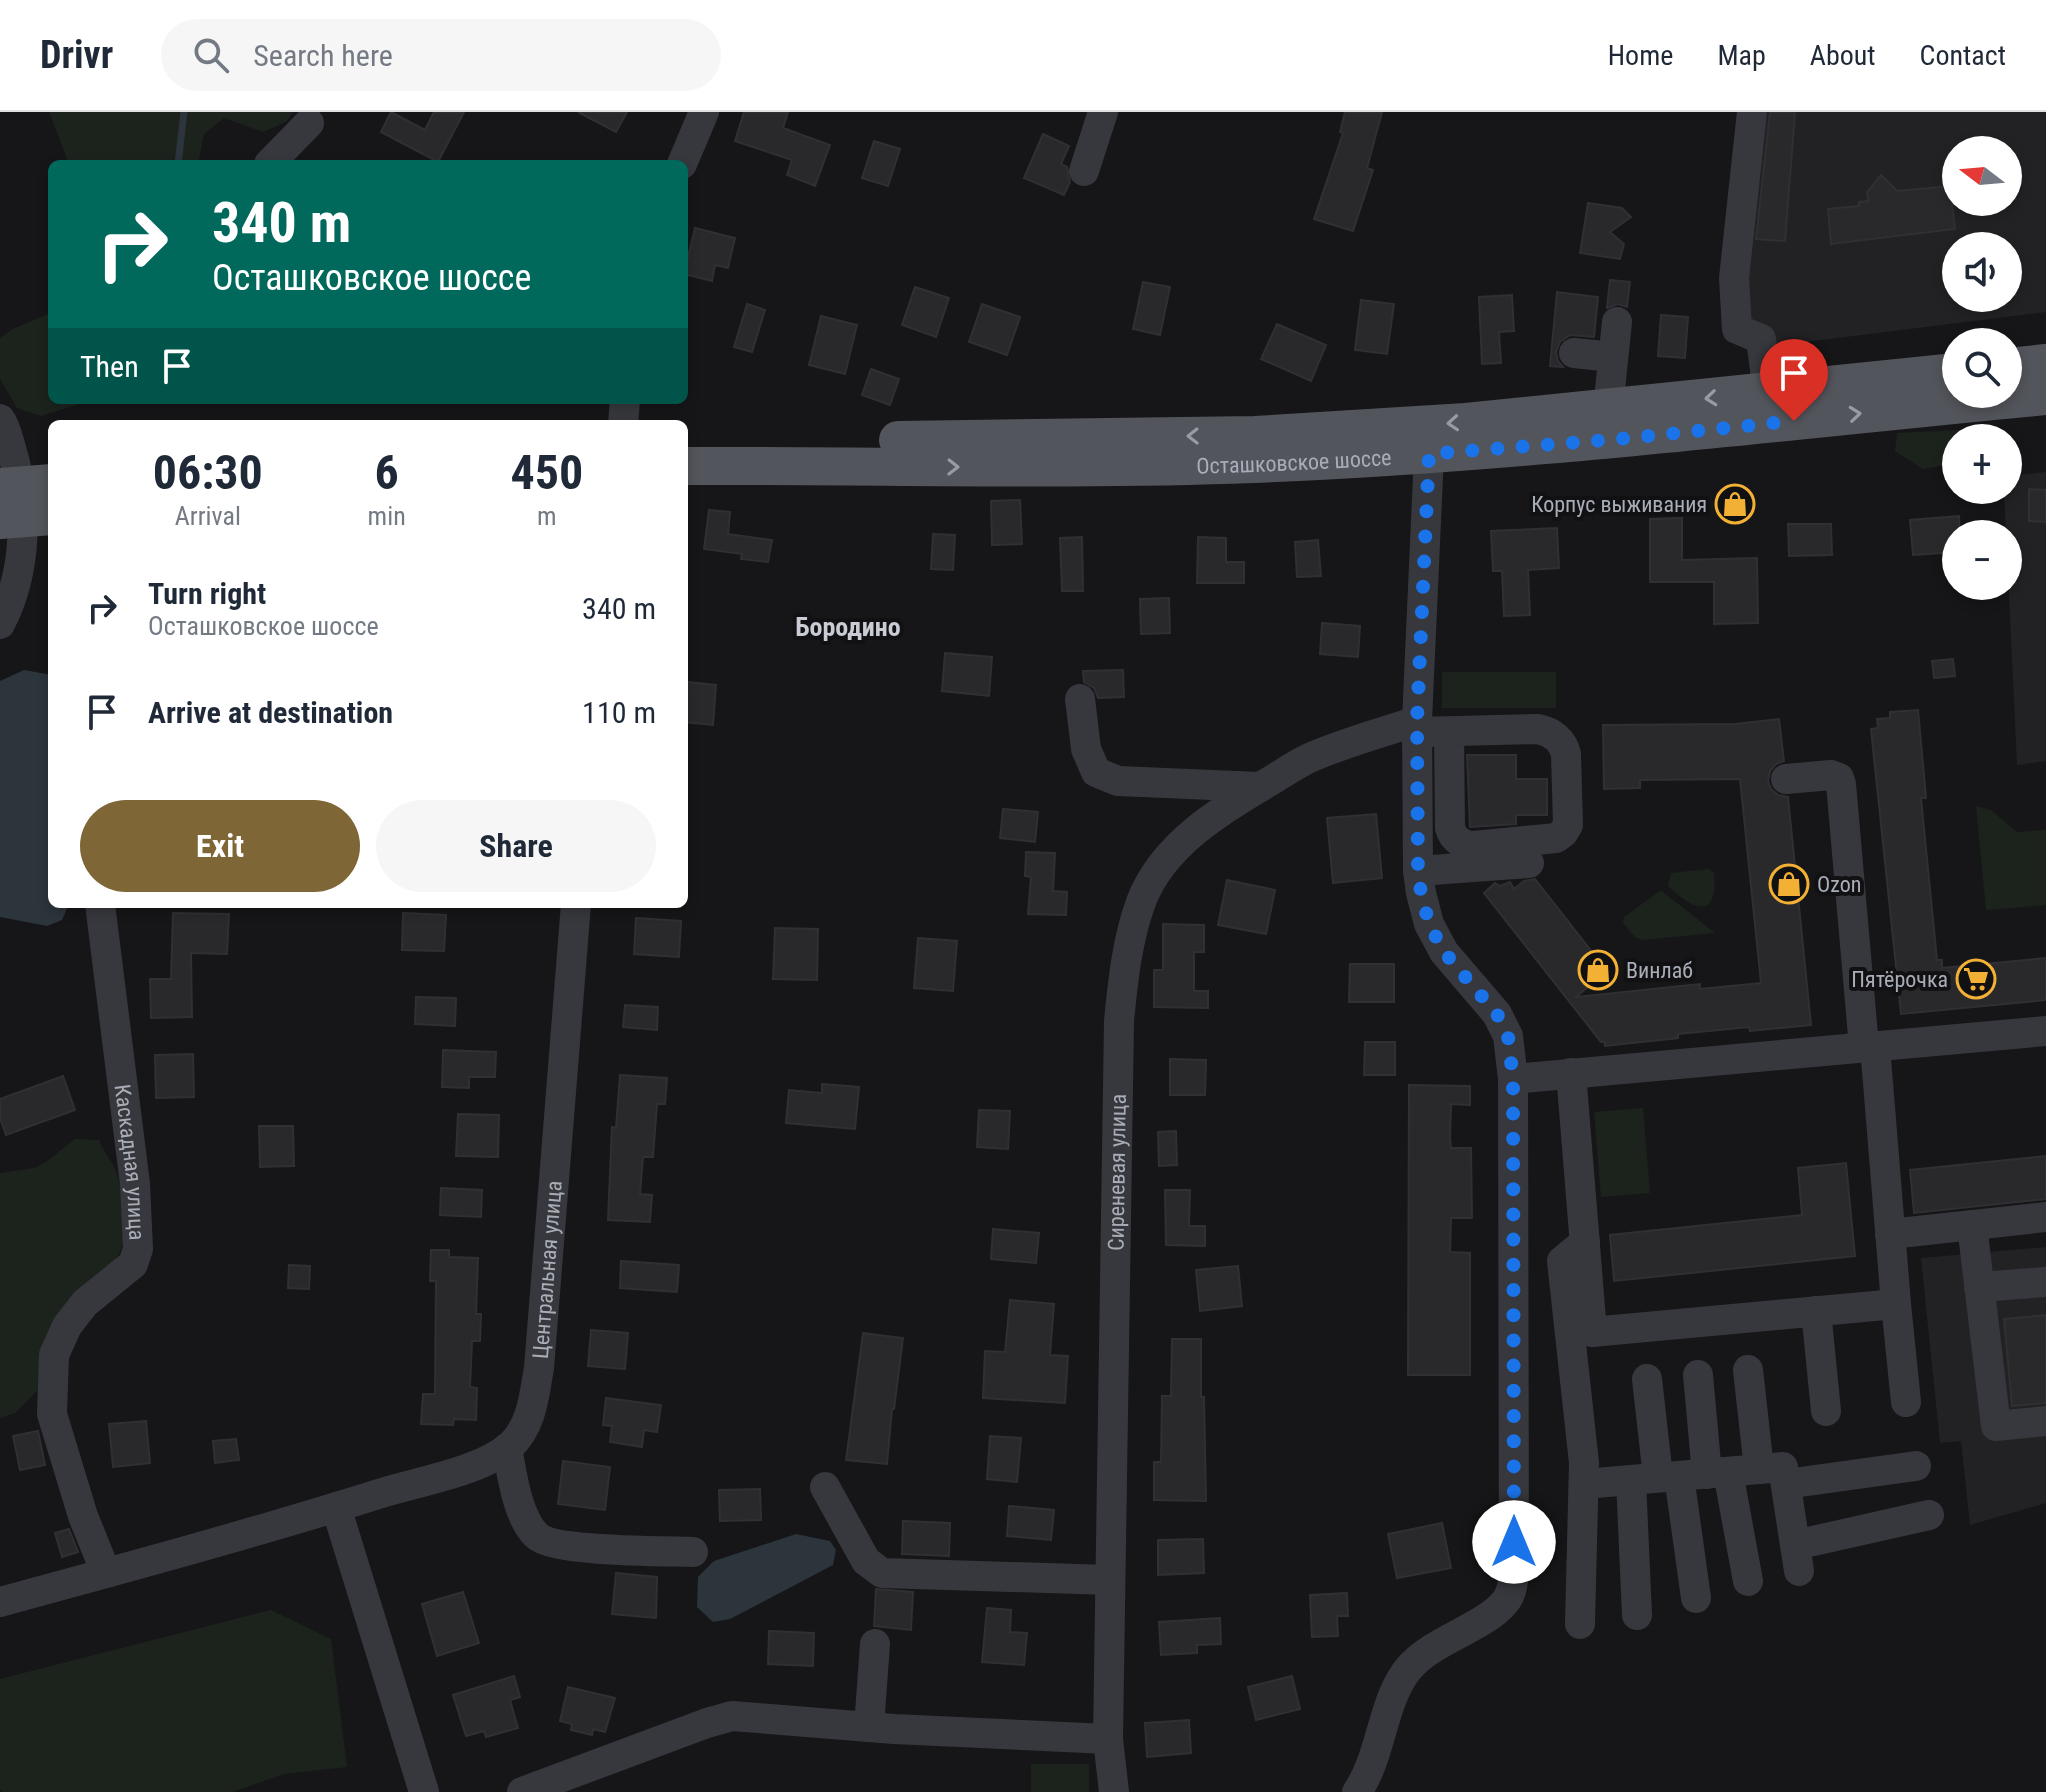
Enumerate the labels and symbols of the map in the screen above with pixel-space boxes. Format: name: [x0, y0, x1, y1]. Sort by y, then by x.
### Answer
north arrow: [1942, 136, 2022, 216]
pin: [1760, 339, 1828, 421]
one-way arrow: [1704, 389, 1717, 406]
one-way arrow: [1849, 406, 1862, 423]
one-way arrow: [1446, 414, 1459, 431]
one-way arrow: [1186, 428, 1199, 445]
street label: Осташковское шоссе: [1196, 444, 1392, 478]
one-way arrow: [947, 458, 960, 476]
shop icon: Корпус выживания: [1714, 483, 1756, 525]
place label: Корпус выживания: [1531, 492, 1707, 517]
district label: Бородино: [795, 612, 901, 642]
shop icon: Ozon: [1768, 863, 1810, 905]
place label: Ozon: [1817, 872, 1861, 897]
shop icon: Винлаб: [1577, 949, 1619, 991]
place label: Винлаб: [1626, 958, 1693, 983]
supermarket icon: Пятёрочка: [1955, 958, 1997, 1000]
place label: Пятёрочка: [1851, 967, 1948, 992]
street label: Каскадная улица: [110, 1083, 150, 1241]
street label: Сиреневая улица: [1103, 1094, 1130, 1251]
street label: Центральная улица: [527, 1180, 566, 1360]
position arrow: [1472, 1500, 1556, 1584]

